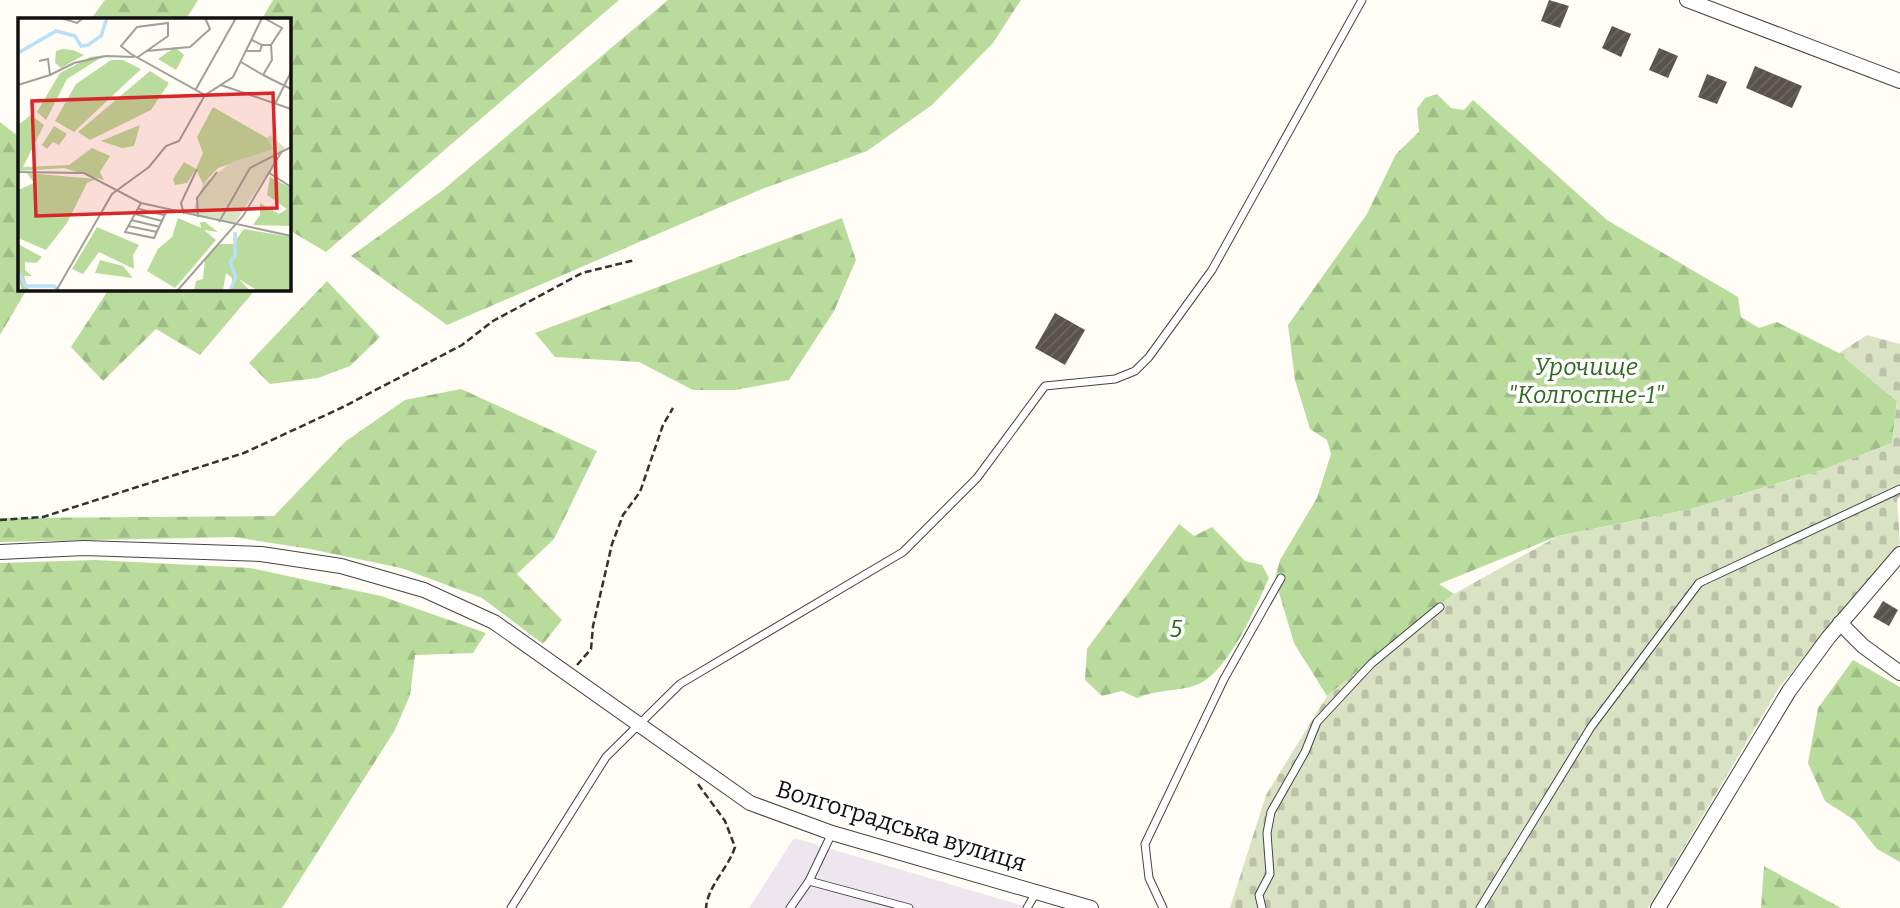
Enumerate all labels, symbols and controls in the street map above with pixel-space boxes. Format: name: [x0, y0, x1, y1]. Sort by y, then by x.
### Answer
inset map: [18, 18, 290, 290]
park label: Урочище "Колгоспне-1": [1508, 353, 1665, 409]
park label: 5: [1170, 615, 1183, 643]
street label: Волгоградська вулиця: [773, 775, 1029, 877]

